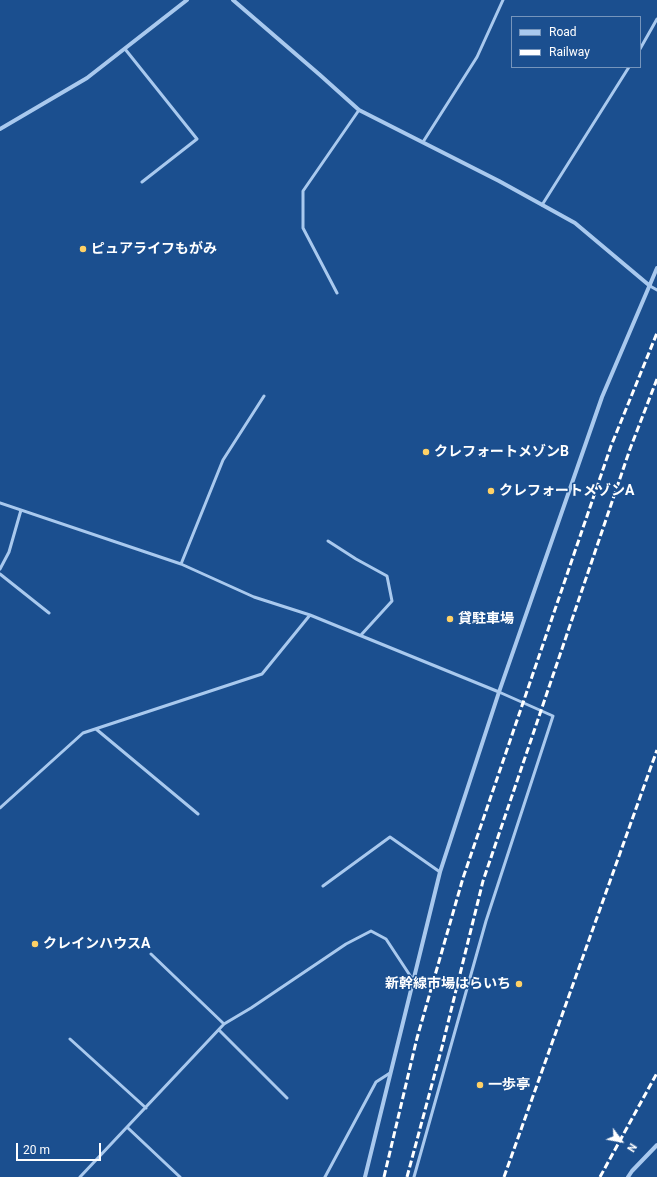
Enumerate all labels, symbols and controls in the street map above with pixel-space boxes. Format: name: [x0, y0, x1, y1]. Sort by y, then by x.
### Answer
legend: [511, 16, 641, 68]
text: Road: [549, 25, 577, 39]
text: Railway: [549, 45, 590, 59]
place label: ピュアライフもがみ: [91, 241, 217, 257]
marker: ピュアライフもがみ: [78, 244, 88, 254]
place label: クレフォートメゾンB: [434, 444, 569, 460]
marker: クレフォートメゾンB: [421, 447, 431, 457]
place label: クレフォートメゾンA: [499, 483, 634, 499]
marker: クレフォートメゾンA: [486, 486, 496, 496]
place label: 貸駐車場: [458, 611, 514, 627]
marker: 貸駐車場: [445, 614, 455, 624]
place label: クレインハウスA: [43, 936, 150, 952]
marker: クレインハウスA: [30, 939, 40, 949]
place label: 新幹線市場はらいち: [385, 976, 511, 992]
marker: 新幹線市場はらいち: [514, 979, 524, 989]
place label: 一歩亭: [488, 1077, 530, 1093]
marker: 一歩亭: [475, 1080, 485, 1090]
north arrow: [601, 1121, 641, 1161]
scale bar: [18, 1135, 103, 1161]
text: N: [624, 1141, 639, 1154]
text: 20 m: [23, 1143, 50, 1157]

